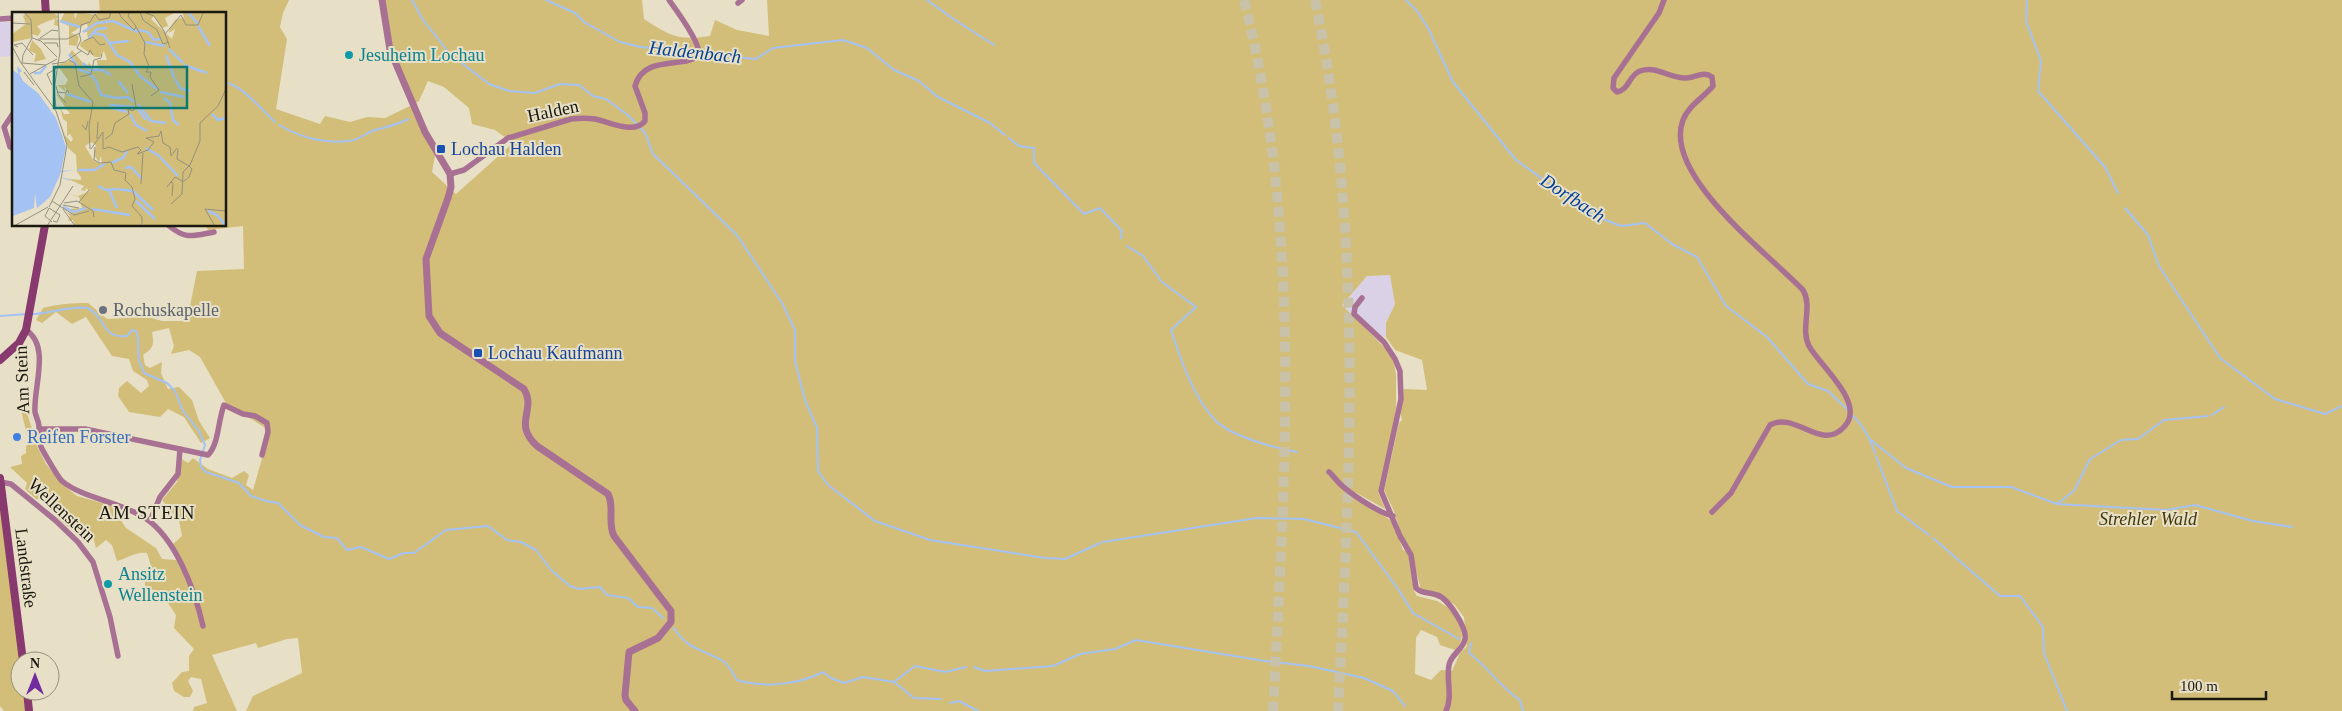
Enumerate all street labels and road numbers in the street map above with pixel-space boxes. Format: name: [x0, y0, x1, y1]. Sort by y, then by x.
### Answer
street label: Halden: [525, 96, 581, 126]
street label: Am Stein: [11, 345, 33, 415]
street label: Wellenstein: [24, 474, 100, 546]
street label: Landstraße: [11, 527, 41, 609]

